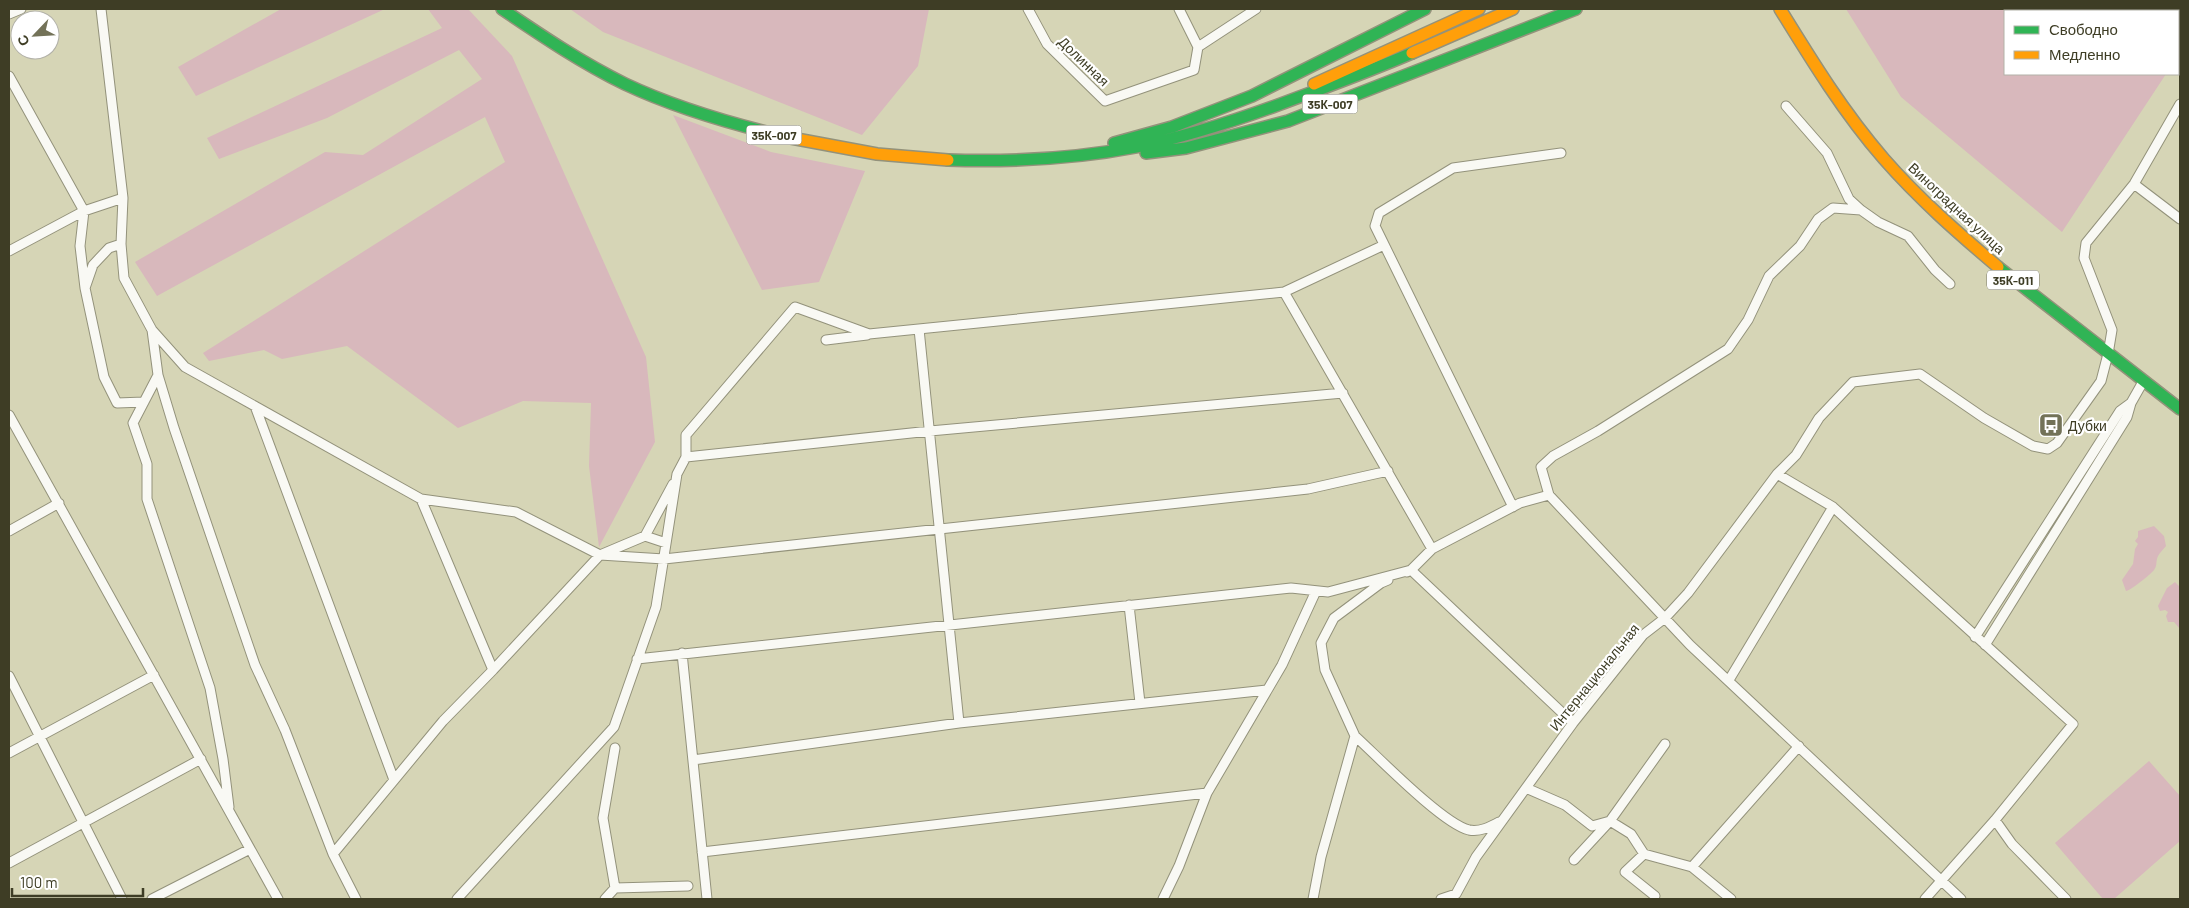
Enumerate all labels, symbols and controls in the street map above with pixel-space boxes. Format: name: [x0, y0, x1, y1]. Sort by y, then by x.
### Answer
north arrow: [10, 10, 60, 60]
legend: [2004, 10, 2179, 75]
text: Свободно: [2049, 20, 2118, 38]
text: С: [13, 33, 33, 49]
street label: Долинная: [1055, 33, 1113, 89]
text: Медленно: [2049, 45, 2120, 63]
road number: 35К-007: [1302, 95, 1358, 114]
road number: 35К-007: [746, 126, 802, 144]
street label: Виноградная улица: [1905, 159, 2009, 257]
road number: 35К-011: [1987, 270, 2039, 290]
bus stop icon: Дубки: [2038, 412, 2064, 438]
place label: Дубки: [2068, 417, 2107, 434]
street label: Интернациональная: [1546, 620, 1642, 734]
scale bar: [12, 866, 144, 898]
text: 100 m: [20, 873, 58, 891]

